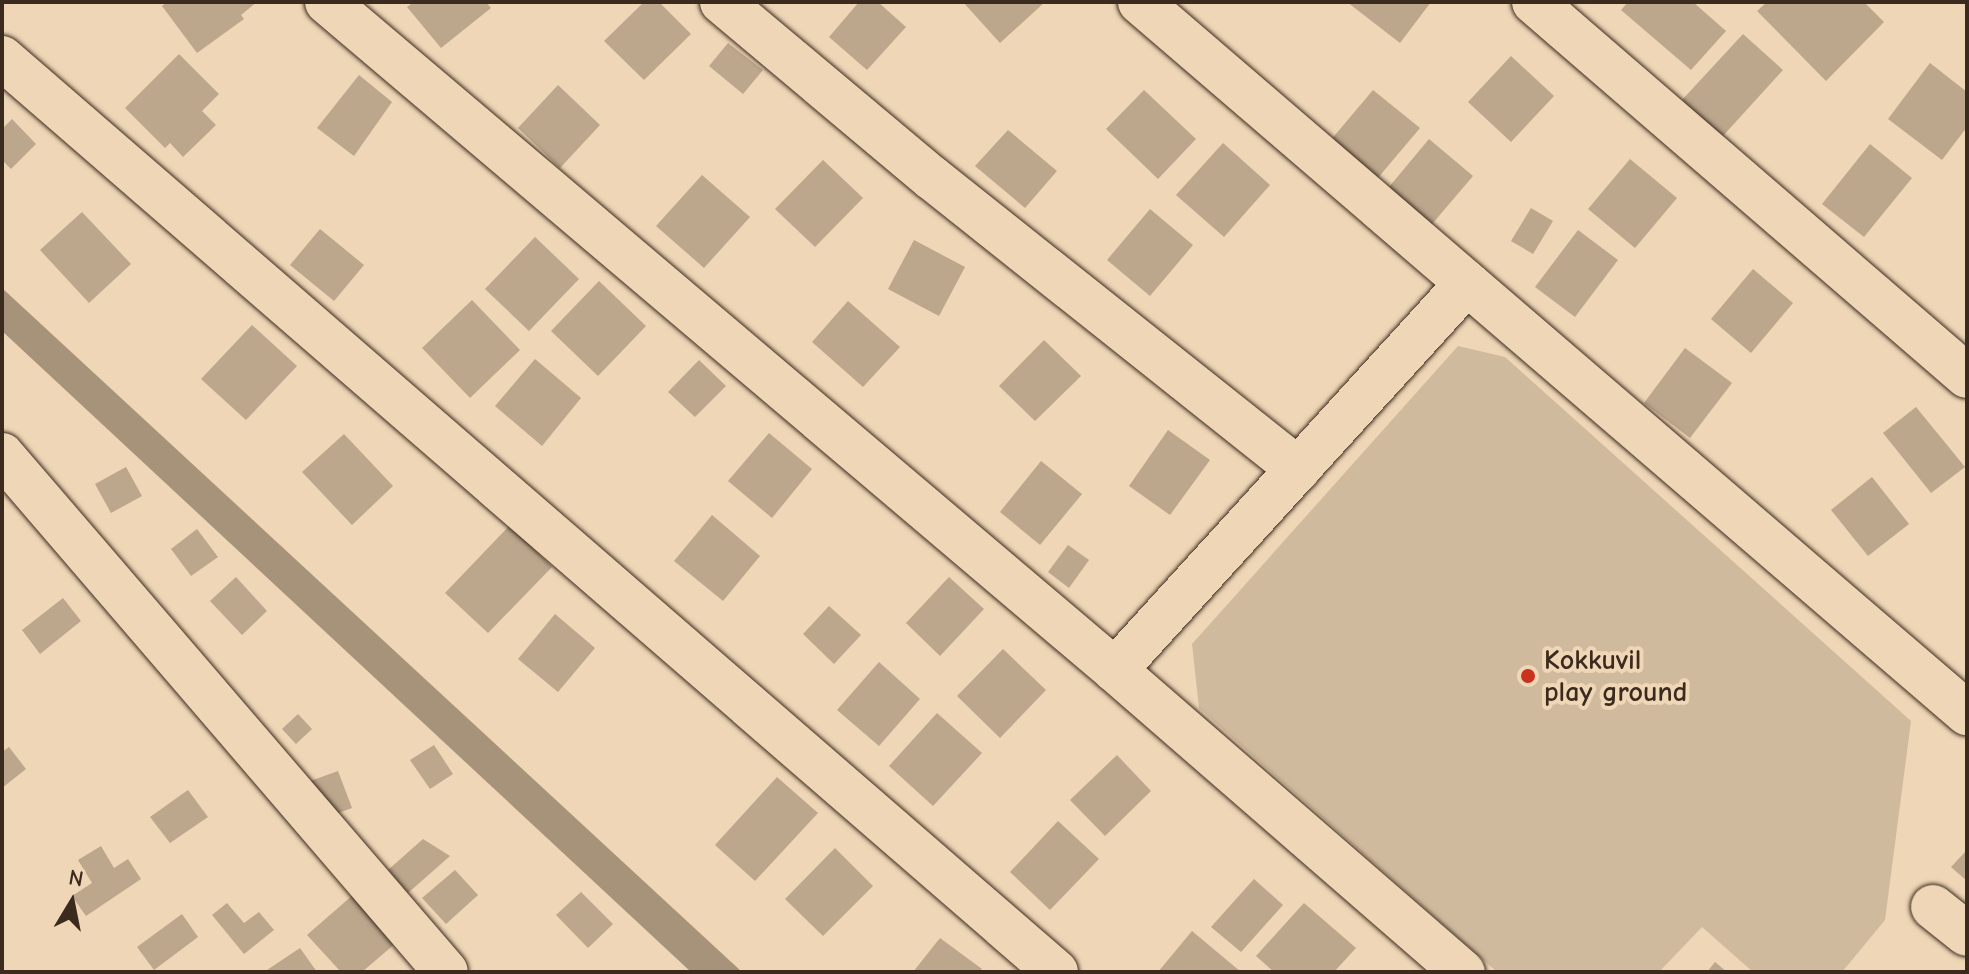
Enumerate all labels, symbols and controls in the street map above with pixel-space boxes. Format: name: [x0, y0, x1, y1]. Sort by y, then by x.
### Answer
place label: Kokkuvil play ground: [1544, 643, 1687, 709]
marker: Kokkuvil play ground: [1519, 667, 1537, 685]
north arrow: [32, 862, 112, 942]
text: N: [67, 864, 85, 892]

